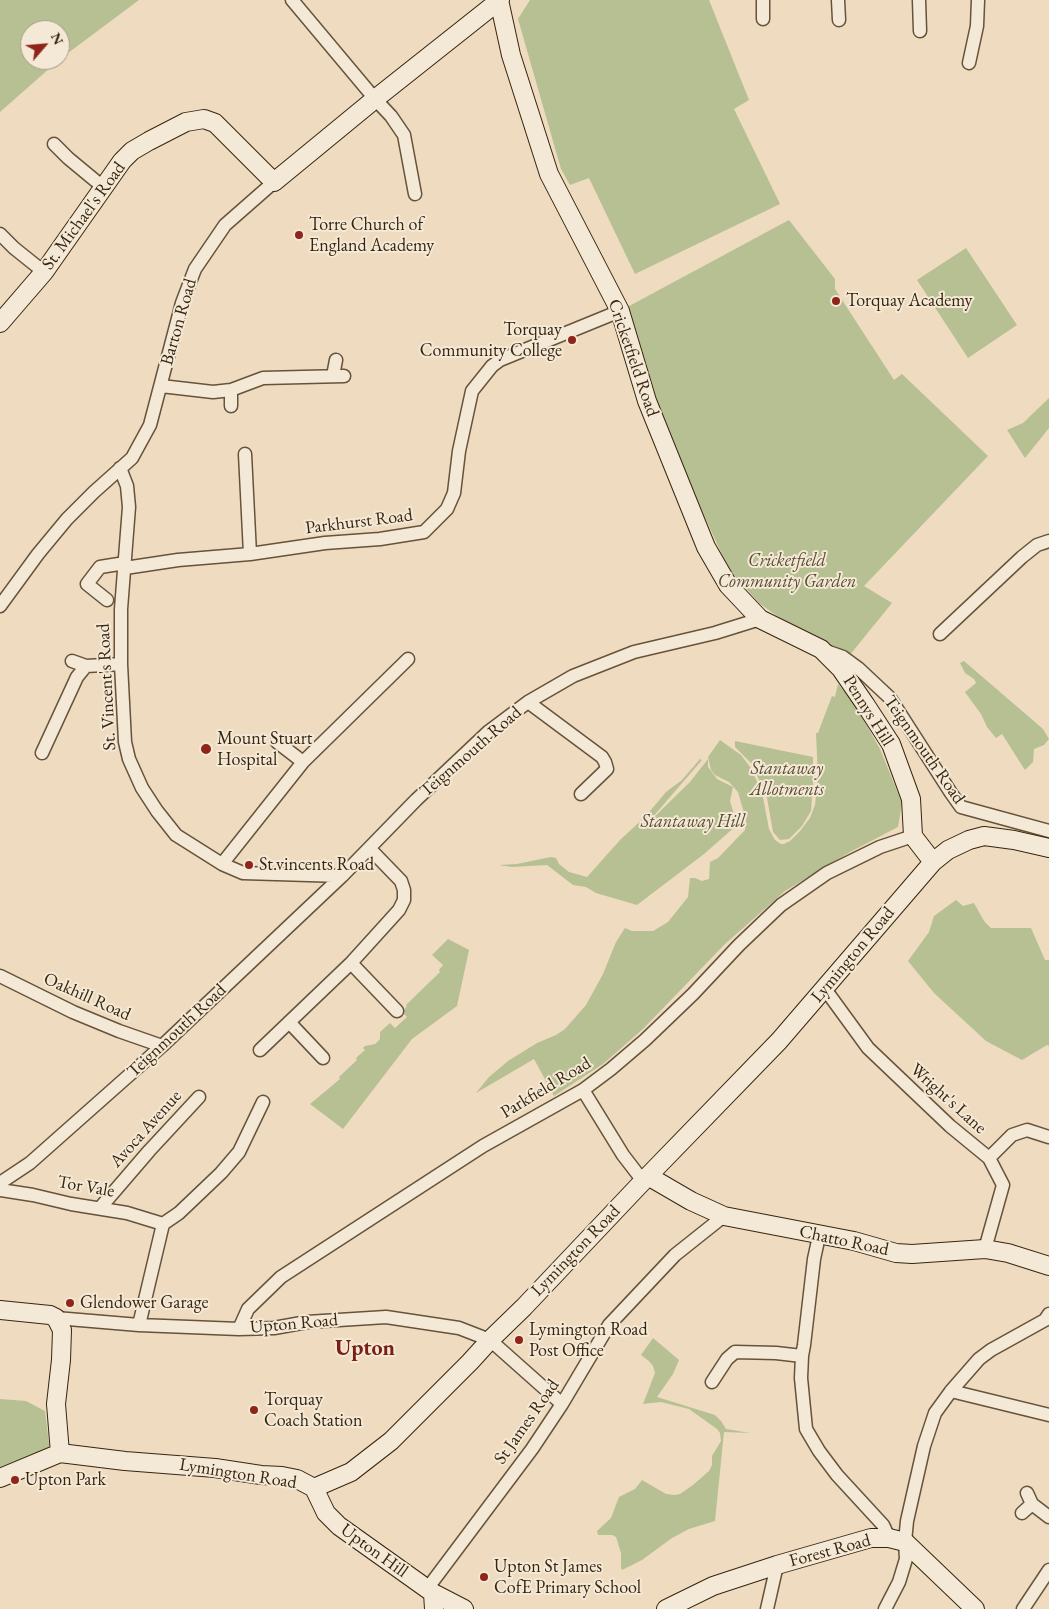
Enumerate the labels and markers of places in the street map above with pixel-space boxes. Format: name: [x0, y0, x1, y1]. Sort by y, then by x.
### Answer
place label: Torre Church of England Academy: [309, 214, 434, 256]
marker: Torre Church of England Academy: [293, 229, 305, 241]
place label: Torquay Academy: [846, 290, 972, 312]
marker: Torquay Academy: [830, 295, 842, 307]
place label: Torquay Community College: [420, 319, 562, 362]
marker: Torquay Community College: [566, 334, 578, 346]
place label: Mount Stuart Hospital: [217, 728, 312, 771]
marker: Mount Stuart Hospital: [199, 742, 213, 756]
place label: St.vincents Road: [259, 854, 374, 876]
marker: St.vincents Road: [243, 859, 255, 871]
place label: Glendower Garage: [80, 1292, 209, 1314]
marker: Glendower Garage: [64, 1297, 76, 1309]
place label: Lymington Road Post Office: [529, 1319, 648, 1362]
marker: Lymington Road Post Office: [513, 1334, 525, 1346]
place label: Torquay Coach Station: [264, 1389, 362, 1432]
marker: Torquay Coach Station: [248, 1404, 260, 1416]
place label: Upton Park: [25, 1469, 106, 1491]
marker: Upton Park: [9, 1474, 21, 1486]
place label: Upton St James CofE Primary School: [494, 1556, 641, 1598]
marker: Upton St James CofE Primary School: [478, 1571, 490, 1583]

